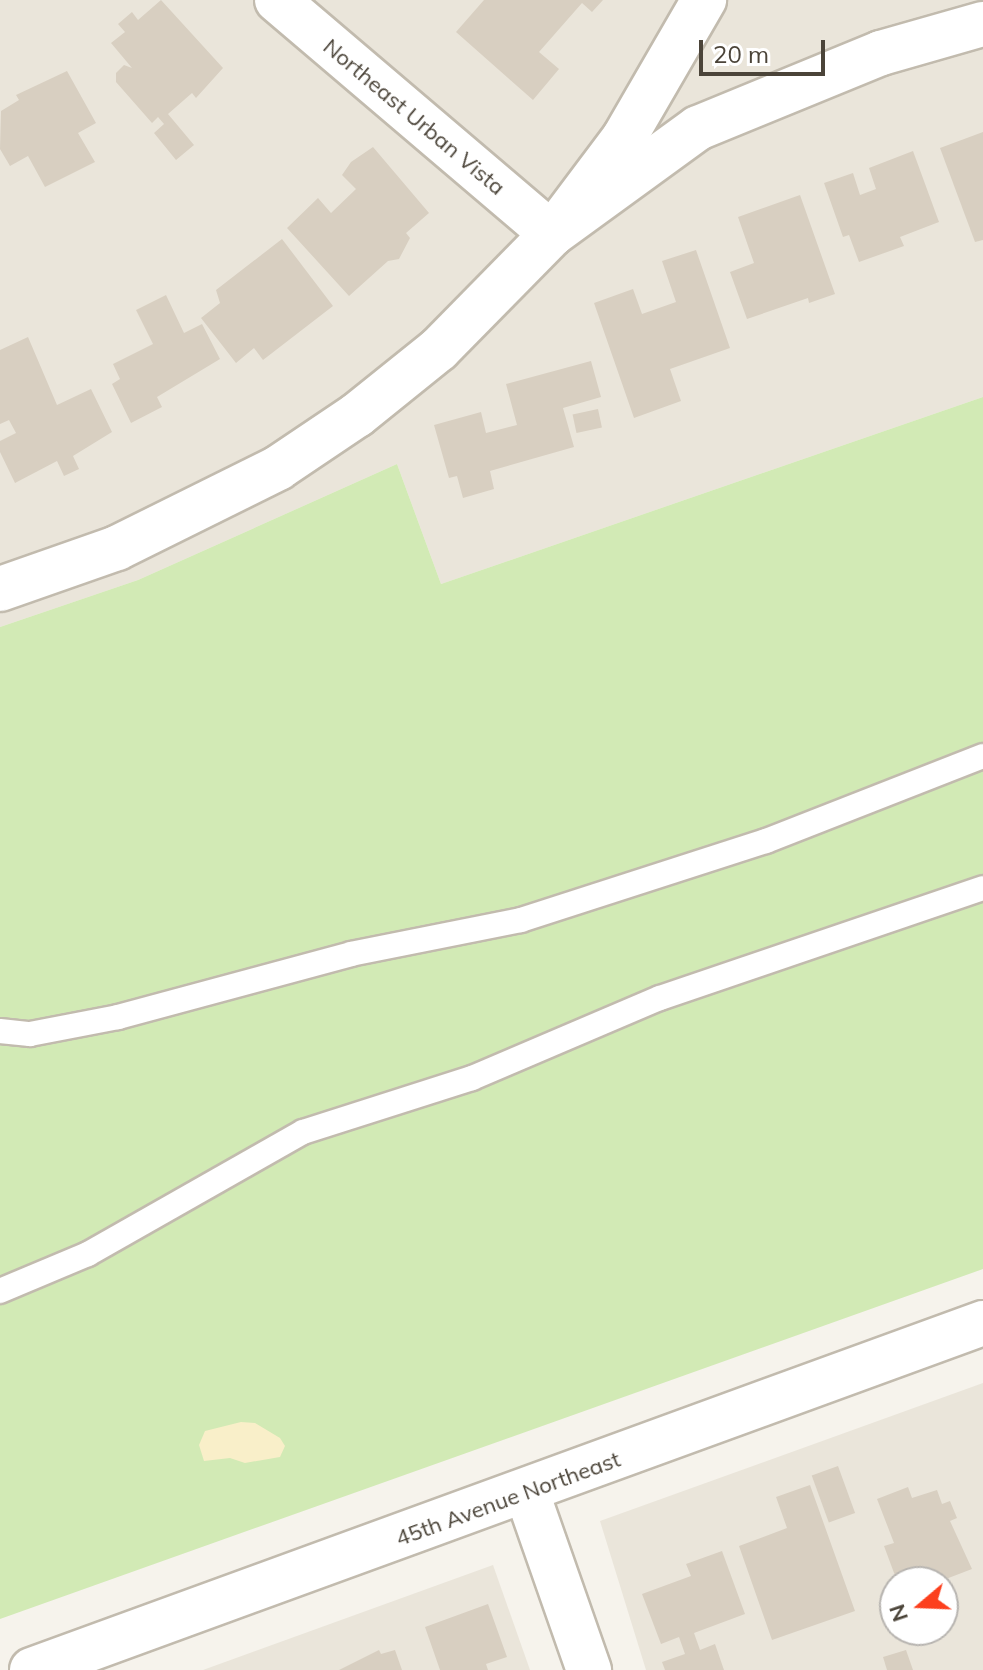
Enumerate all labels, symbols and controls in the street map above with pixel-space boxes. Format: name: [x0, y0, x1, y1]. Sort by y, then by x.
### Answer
scale bar: [703, 24, 829, 74]
street label: Northeast Urban Vista: [318, 33, 510, 201]
text: 20 m: [713, 39, 769, 69]
street label: 45th Avenue Northeast: [392, 1446, 624, 1552]
north arrow: [879, 1566, 959, 1646]
text: N: [882, 1601, 914, 1626]

